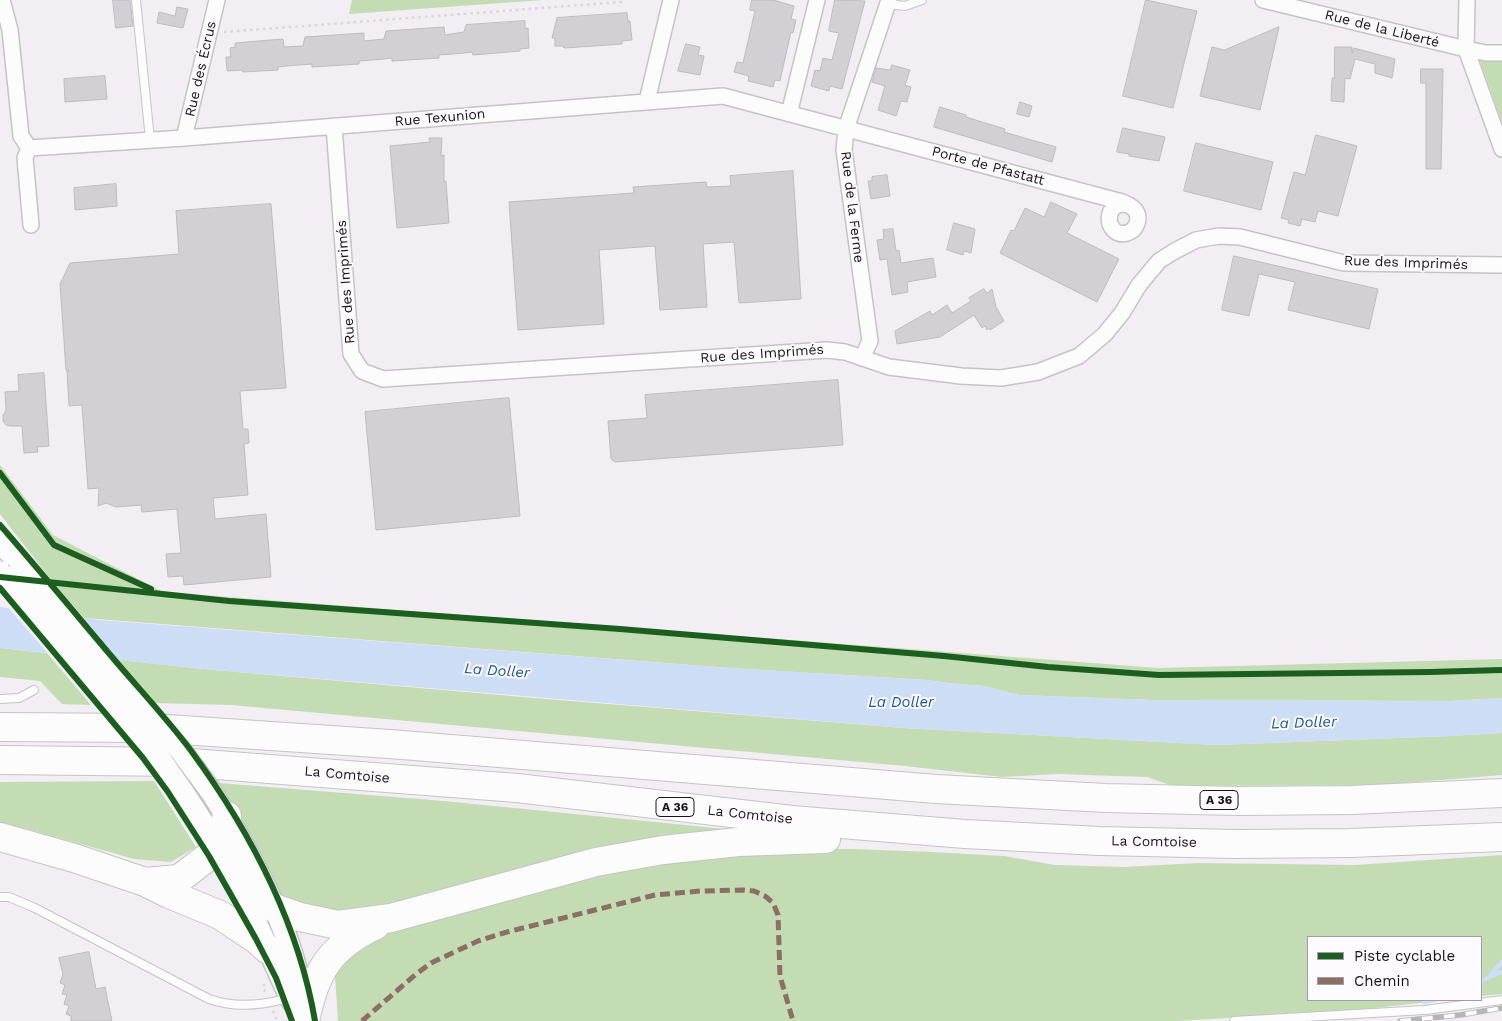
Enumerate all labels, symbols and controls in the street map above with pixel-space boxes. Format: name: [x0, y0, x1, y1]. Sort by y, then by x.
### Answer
street label: Rue de la Liberté: [1323, 7, 1441, 51]
street label: Rue des Écrus: [182, 19, 220, 119]
street label: Rue Texunion: [394, 106, 486, 130]
street label: Porte de Pfastatt: [930, 143, 1046, 189]
street label: Rue de la Ferme: [837, 150, 867, 264]
street label: Rue des Imprimés: [333, 220, 359, 344]
street label: Rue des Imprimés: [1344, 252, 1468, 274]
street label: Rue des Imprimés: [700, 341, 824, 367]
water label: La Doller: [464, 660, 530, 682]
water label: La Doller: [868, 694, 934, 712]
water label: La Doller: [1271, 713, 1337, 733]
street label: La Comtoise: [304, 763, 390, 787]
road number: A 36: [1200, 790, 1238, 810]
road number: A 36: [656, 798, 694, 816]
street label: La Comtoise: [706, 802, 794, 828]
street label: La Comtoise: [1111, 833, 1197, 851]
legend: [1307, 936, 1482, 1001]
text: Piste cyclable: [1354, 947, 1455, 965]
text: Chemin: [1354, 972, 1410, 990]

